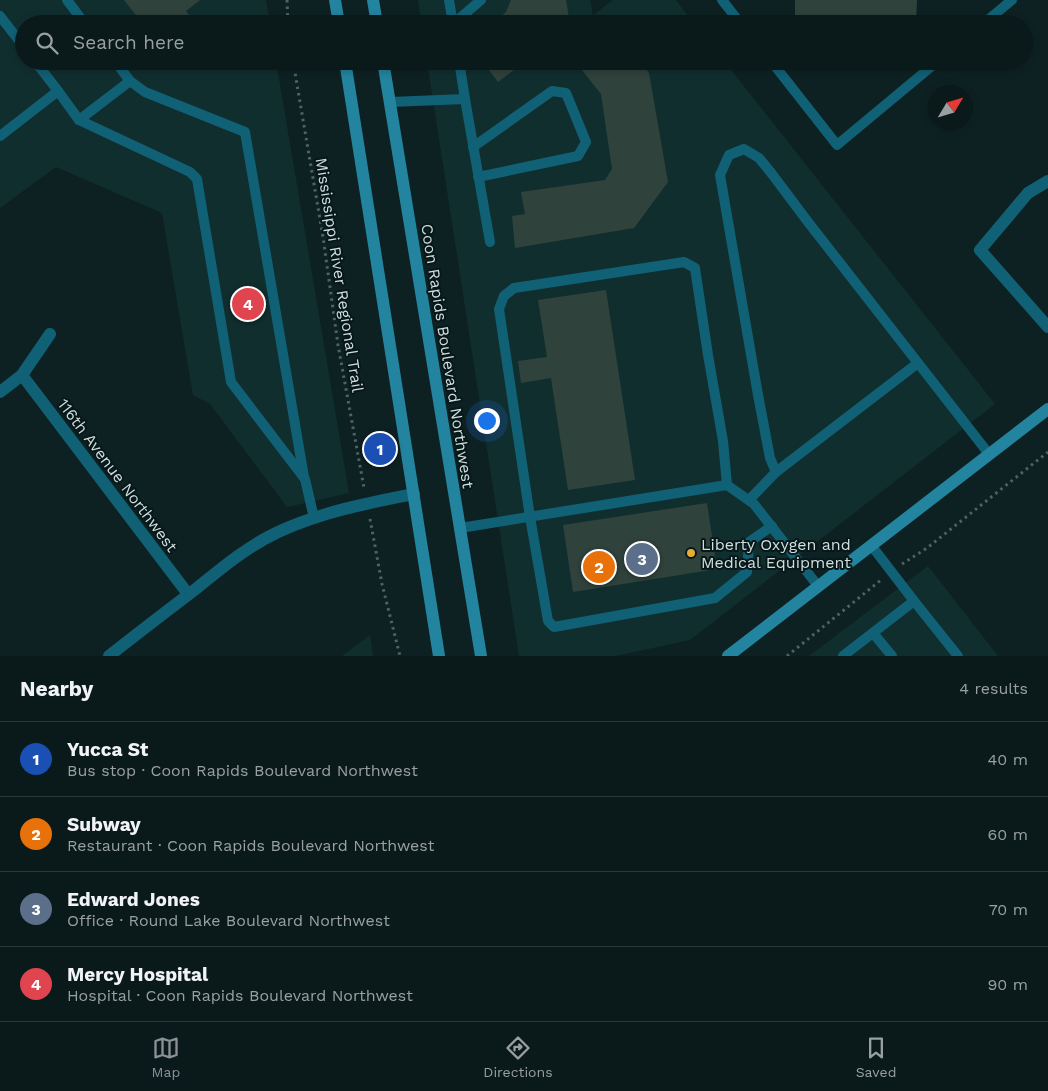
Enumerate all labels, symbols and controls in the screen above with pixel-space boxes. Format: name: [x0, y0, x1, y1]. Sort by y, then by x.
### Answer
search box: [15, 15, 1033, 70]
icon: search: [33, 29, 61, 57]
text: Search here: [73, 31, 184, 54]
north arrow: [928, 85, 973, 130]
street label: Mississippi River Regional Trail: [312, 156, 367, 394]
street label: Coon Rapids Boulevard Northwest: [417, 223, 478, 490]
pin: 4: [232, 285, 264, 323]
street label: 116th Avenue Northwest: [54, 395, 182, 556]
your location: [474, 408, 500, 434]
pin: 1: [364, 430, 396, 468]
place label: Liberty Oxygen and Medical Equipment: [701, 535, 851, 572]
pin: 3: [626, 540, 658, 578]
marker: Liberty Oxygen and Medical Equipment: [685, 547, 697, 559]
pin: 2: [583, 548, 615, 586]
text: Nearby: [20, 676, 93, 701]
text: 4 results: [959, 679, 1028, 698]
text: Yucca St: [67, 738, 148, 761]
text: 1: [33, 750, 39, 769]
text: 40 m: [988, 750, 1028, 769]
text: Bus stop · Coon Rapids Boulevard Northwest: [67, 761, 418, 780]
text: Subway: [67, 813, 141, 836]
text: 2: [31, 825, 41, 844]
text: 60 m: [988, 825, 1028, 844]
text: Restaurant · Coon Rapids Boulevard Northwest: [67, 836, 434, 855]
text: Edward Jones: [67, 888, 200, 911]
text: 3: [31, 900, 41, 919]
text: 70 m: [989, 900, 1028, 919]
text: Office · Round Lake Boulevard Northwest: [67, 911, 390, 930]
text: Mercy Hospital: [67, 963, 208, 986]
text: 4: [31, 975, 41, 994]
text: 90 m: [987, 975, 1028, 994]
text: Hospital · Coon Rapids Boulevard Northwest: [67, 986, 413, 1005]
tab: Map: [152, 1034, 180, 1080]
tab: Directions: [483, 1034, 553, 1080]
tab: Saved: [856, 1034, 896, 1080]

